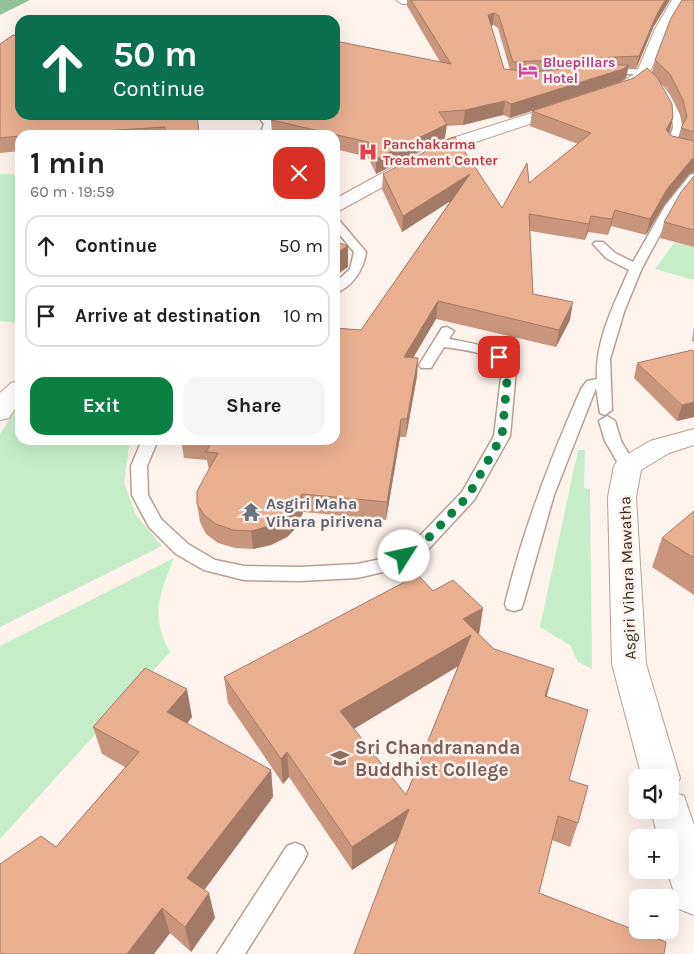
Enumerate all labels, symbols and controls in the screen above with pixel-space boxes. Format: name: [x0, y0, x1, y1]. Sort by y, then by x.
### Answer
text: 50 m: [113, 34, 198, 75]
icon: ahead: [30, 35, 95, 100]
place label: Bluepillars Hotel: [543, 54, 615, 87]
hotel icon: Bluepillars Hotel: [517, 59, 539, 81]
text: Continue: [113, 76, 205, 102]
place label: Panchakarma Treatment Center: [383, 136, 498, 169]
hospital icon: Panchakarma Treatment Center: [357, 141, 379, 163]
text: 1 min: [30, 145, 105, 181]
button: close: [273, 147, 325, 199]
text: 60 m · 19:59: [30, 182, 114, 201]
icon: ahead: [32, 232, 60, 260]
text: Continue: [75, 235, 157, 257]
text: 50 m: [279, 235, 323, 257]
icon: arrive: [32, 302, 60, 330]
text: Arrive at destination: [75, 305, 261, 327]
text: 10 m: [283, 305, 323, 327]
pin: [478, 336, 520, 378]
icon: arrive: [485, 343, 513, 371]
button: Exit: [30, 377, 173, 435]
button: Share: [183, 377, 325, 435]
place label: Asgiri Maha Vihara pirivena: [266, 494, 383, 531]
street label: Asgiri Vihara Mawatha: [615, 496, 640, 660]
temple icon: Asgiri Maha Vihara pirivena: [240, 501, 262, 523]
position arrow: [377, 529, 429, 581]
place label: Sri Chandrananda Buddhist College: [355, 737, 520, 781]
school or university icon: Sri Chandrananda Buddhist College: [329, 747, 351, 769]
map controls: [629, 769, 679, 939]
button: sound: [629, 769, 679, 819]
button: +: [629, 829, 679, 879]
button: −: [629, 889, 679, 939]

